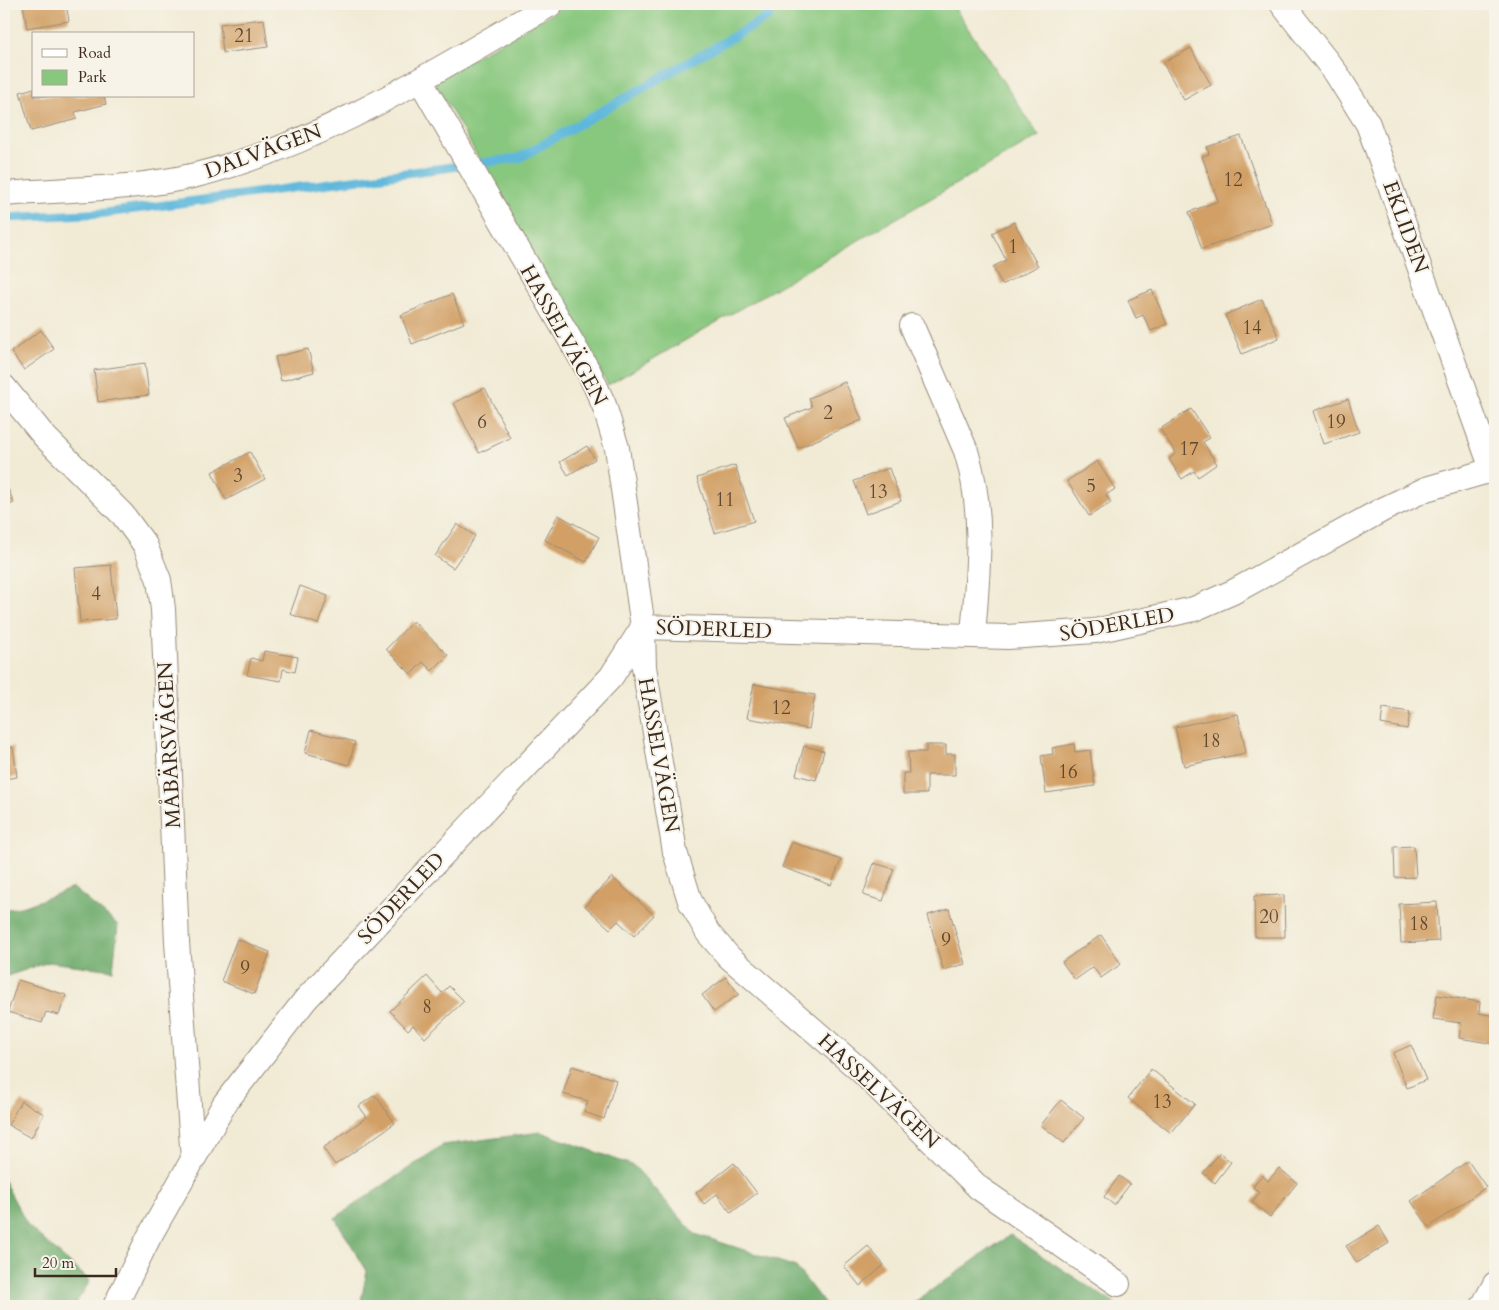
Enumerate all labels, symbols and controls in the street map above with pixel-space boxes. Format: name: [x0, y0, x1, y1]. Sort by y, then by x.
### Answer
house number: 21: [234, 23, 254, 49]
legend: [32, 32, 195, 98]
text: Road: [78, 43, 111, 63]
text: Park: [78, 67, 107, 87]
street label: DALVÄGEN: [201, 117, 326, 186]
house number: 12: [1223, 167, 1243, 193]
street label: EKLIDEN: [1375, 177, 1436, 277]
house number: 1: [1008, 234, 1018, 260]
street label: HASSELVÄGEN: [513, 260, 614, 411]
house number: 14: [1242, 315, 1262, 341]
house number: 2: [823, 400, 833, 426]
house number: 6: [477, 409, 487, 435]
house number: 19: [1326, 409, 1346, 435]
house number: 17: [1179, 436, 1199, 462]
house number: 3: [233, 463, 243, 489]
house number: 5: [1086, 473, 1096, 499]
house number: 13: [868, 479, 888, 505]
house number: 11: [715, 487, 735, 513]
house number: 4: [91, 581, 101, 607]
street label: SÖDERLED: [1057, 600, 1177, 649]
street label: SÖDERLED: [656, 613, 772, 646]
street label: MÅBÄRSVÄGEN: [151, 661, 188, 829]
street label: HASSELVÄGEN: [631, 675, 686, 835]
house number: 12: [771, 695, 791, 721]
house number: 18: [1201, 728, 1221, 754]
house number: 16: [1058, 759, 1078, 785]
street label: SÖDERLED: [351, 846, 452, 951]
house number: 20: [1259, 904, 1279, 930]
house number: 18: [1409, 911, 1429, 937]
house number: 9: [941, 927, 951, 953]
house number: 9: [240, 955, 250, 981]
house number: 8: [422, 994, 432, 1020]
street label: HASSELVÄGEN: [811, 1027, 946, 1156]
house number: 13: [1152, 1089, 1172, 1115]
scale bar: [35, 1245, 116, 1277]
text: 20 m: [42, 1253, 74, 1273]

